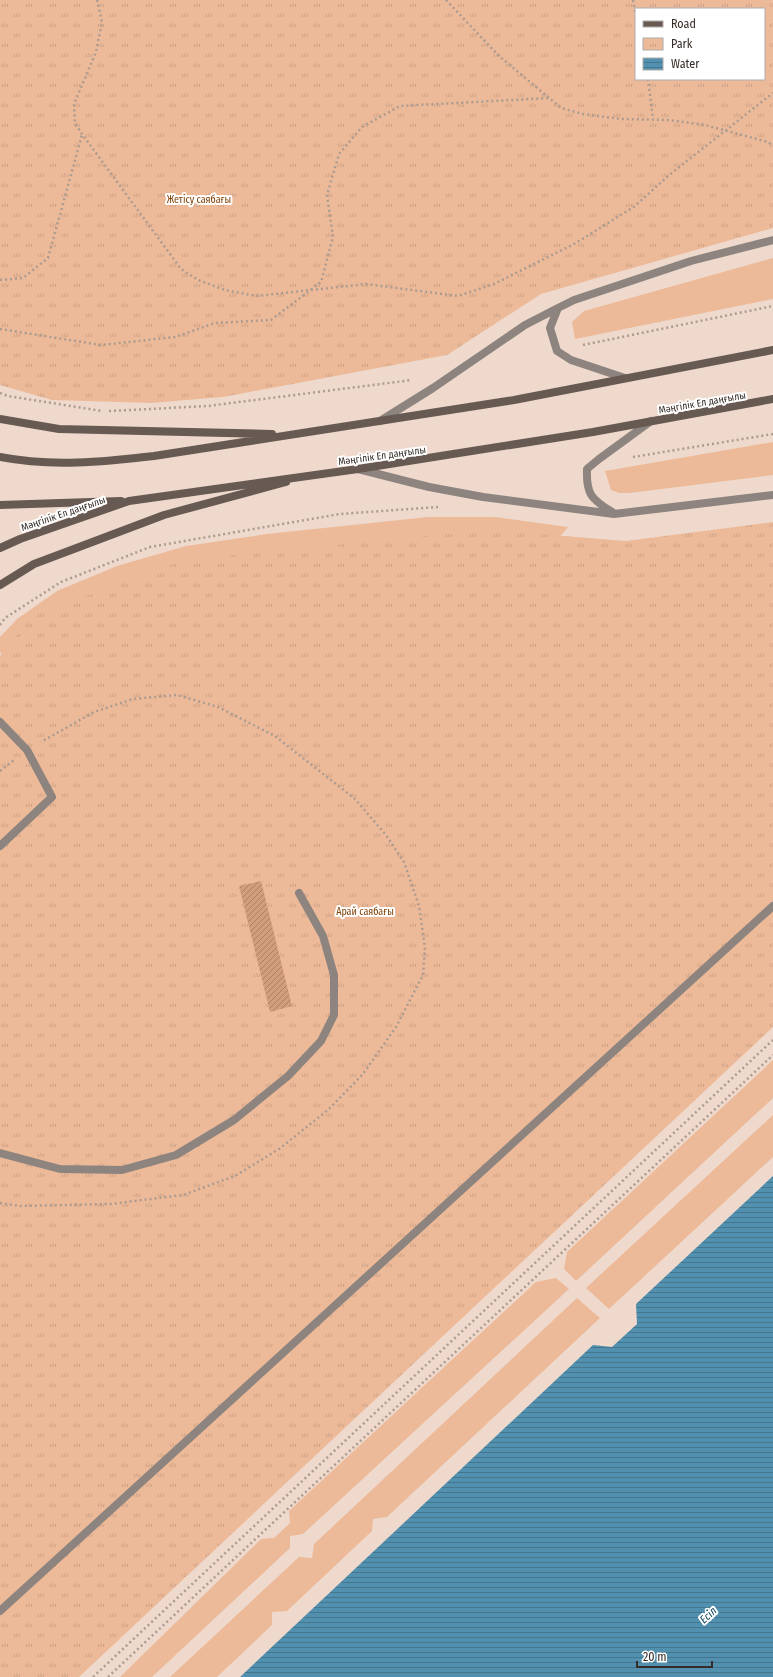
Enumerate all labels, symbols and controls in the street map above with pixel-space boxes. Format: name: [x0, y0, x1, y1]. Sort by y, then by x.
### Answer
legend: [635, 8, 765, 80]
text: Road: [671, 17, 696, 31]
text: Park: [671, 37, 693, 51]
text: Water: [671, 57, 700, 71]
park label: Жетісу саябағы: [167, 193, 231, 206]
street label: Мәңгілік Ел даңғылы: [657, 388, 747, 417]
street label: Мәңгілік Ел даңғылы: [337, 443, 427, 468]
street label: Мәңгілік Ел даңғылы: [19, 493, 107, 534]
park label: Арай саябағы: [336, 906, 394, 918]
water label: Есіл: [697, 1604, 720, 1626]
scale bar: [637, 1643, 712, 1669]
text: 20 m: [643, 1650, 667, 1664]

